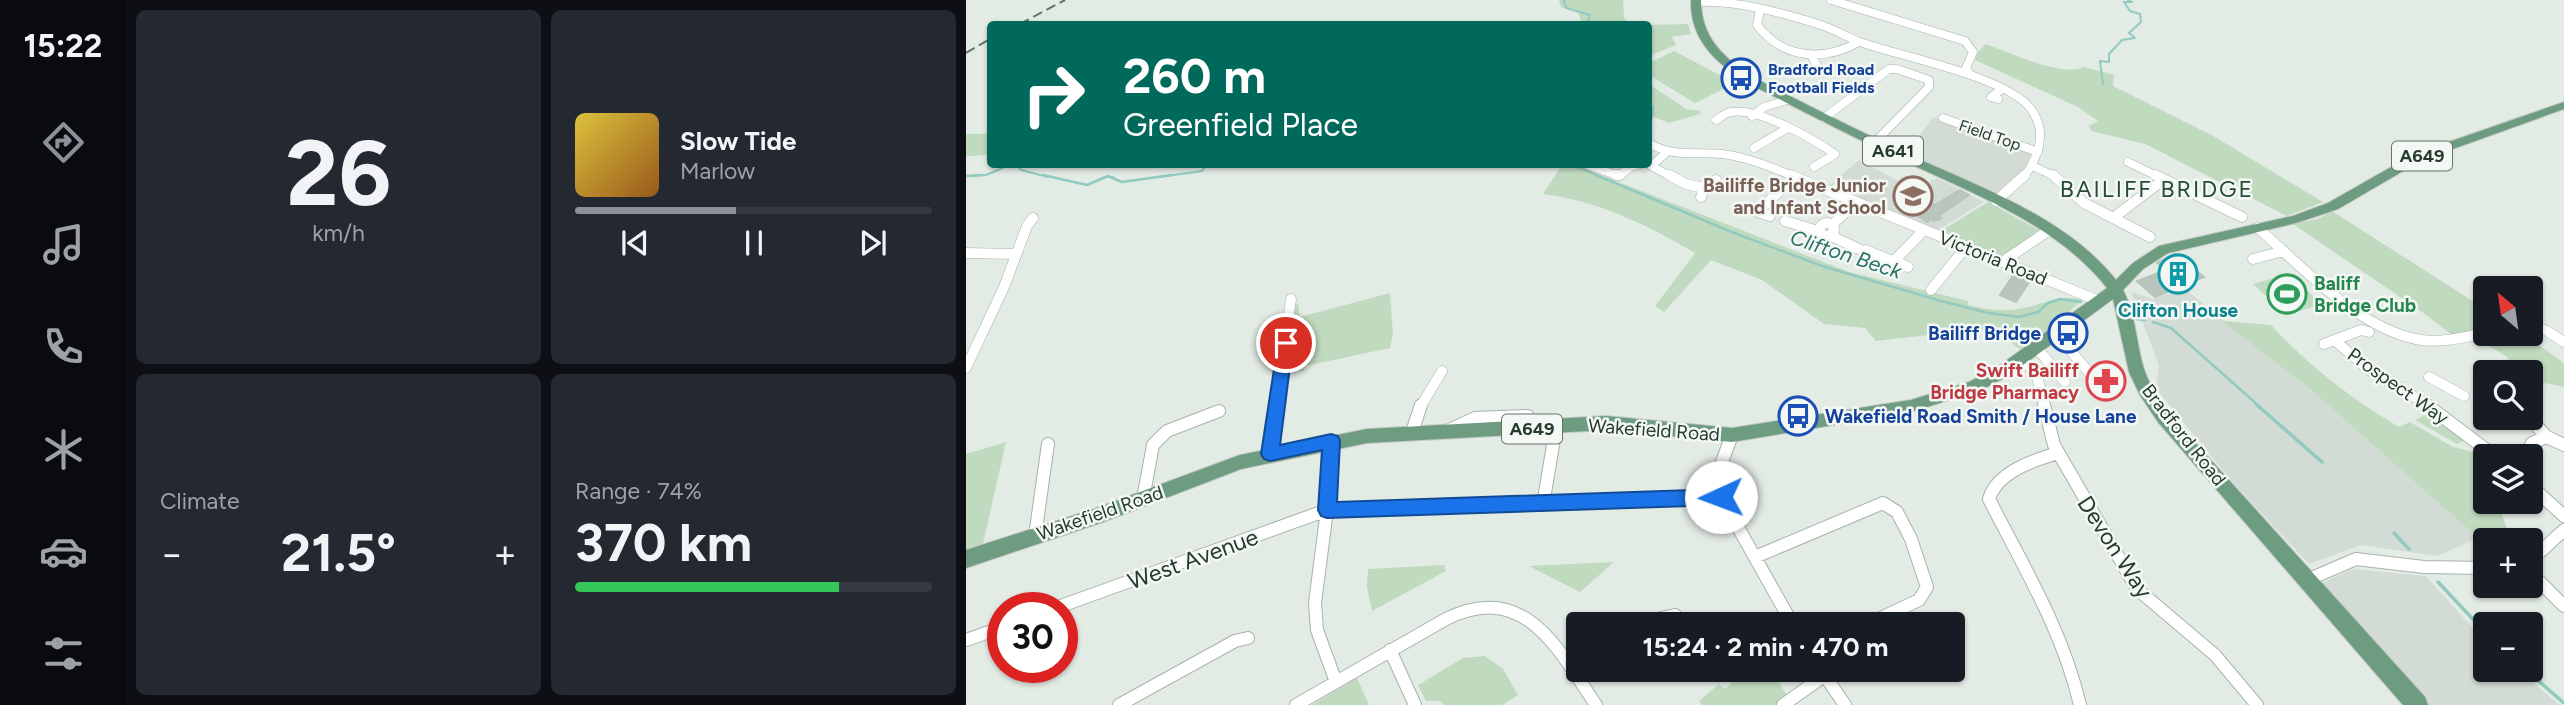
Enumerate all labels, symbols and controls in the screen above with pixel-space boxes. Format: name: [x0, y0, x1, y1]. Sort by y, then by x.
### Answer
text: 15:22: [24, 27, 102, 65]
text: 260 m: [1123, 46, 1266, 105]
icon: right: [1008, 49, 1099, 140]
bus stop icon: Bradford Road Football Fields: [1720, 57, 1762, 99]
place label: Bradford Road Football Fields: [1768, 60, 1875, 97]
text: Greenfield Place: [1123, 106, 1358, 144]
street label: Field Top: [1956, 116, 2024, 154]
icon: directions: [39, 118, 88, 167]
text: 26: [286, 119, 391, 228]
text: Slow Tide: [680, 125, 796, 157]
road number: A641: [1863, 136, 1923, 166]
road number: A649: [2392, 141, 2452, 170]
text: Marlow: [680, 157, 755, 185]
place label: Bailiffe Bridge Junior and Infant School: [1703, 174, 1886, 219]
school or university icon: Bailiffe Bridge Junior and Infant School: [1892, 175, 1934, 217]
district label: BAILIFF BRIDGE: [2060, 175, 2254, 203]
text: km/h: [312, 219, 365, 247]
icon: music: [39, 220, 88, 269]
icon: previous: [616, 224, 654, 262]
icon: pause: [735, 224, 773, 262]
icon: next: [854, 224, 892, 262]
water label: Clifton Beck: [1787, 224, 1906, 284]
street label: Victoria Road: [1935, 226, 2051, 290]
building icon: Clifton House: [2157, 253, 2199, 295]
place label: Baliff Bridge Club: [2314, 272, 2416, 317]
sports icon: Baliff Bridge Club: [2266, 273, 2308, 315]
north arrow: [2473, 276, 2543, 346]
map controls: [2473, 276, 2543, 682]
place label: Clifton House: [2118, 299, 2239, 322]
bus stop icon: Bailiff Bridge: [2047, 312, 2089, 354]
pin: [1256, 313, 1316, 373]
icon: phone: [39, 322, 88, 371]
place label: Bailiff Bridge: [1928, 322, 2041, 345]
icon: arrive: [1267, 324, 1305, 362]
street label: Prospect Way: [2343, 343, 2453, 429]
place label: Swift Bailiff Bridge Pharmacy: [1930, 359, 2080, 404]
pharmacy icon: Swift Bailiff Bridge Pharmacy: [2085, 360, 2127, 402]
button: search: [2473, 360, 2543, 430]
street label: Bradford Road: [2137, 380, 2231, 490]
bus stop icon: Wakefield Road Smith / House Lane: [1777, 395, 1819, 437]
place label: Wakefield Road Smith / House Lane: [1825, 405, 2137, 428]
road number: A649: [1502, 414, 1562, 444]
street label: Wakefield Road: [1587, 414, 1721, 446]
icon: climate: [39, 425, 88, 474]
button: layers: [2473, 444, 2543, 514]
position arrow: [1684, 460, 1758, 534]
text: Range · 74%: [575, 477, 702, 505]
street label: Wakefield Road: [1034, 481, 1166, 545]
text: Climate: [160, 487, 239, 515]
street label: Devon Way: [2072, 491, 2158, 603]
text: 370 km: [575, 512, 752, 574]
text: 21.5°: [281, 522, 396, 584]
street label: West Avenue: [1124, 522, 1262, 596]
icon: car: [39, 527, 88, 576]
button: +: [2473, 528, 2543, 598]
text: −: [160, 531, 184, 577]
text: +: [493, 531, 517, 577]
speed limit sign: 30: [987, 592, 1078, 683]
button: −: [2473, 612, 2543, 682]
icon: filters: [39, 629, 88, 678]
text: 15:24 · 2 min · 470 m: [1643, 631, 1888, 663]

